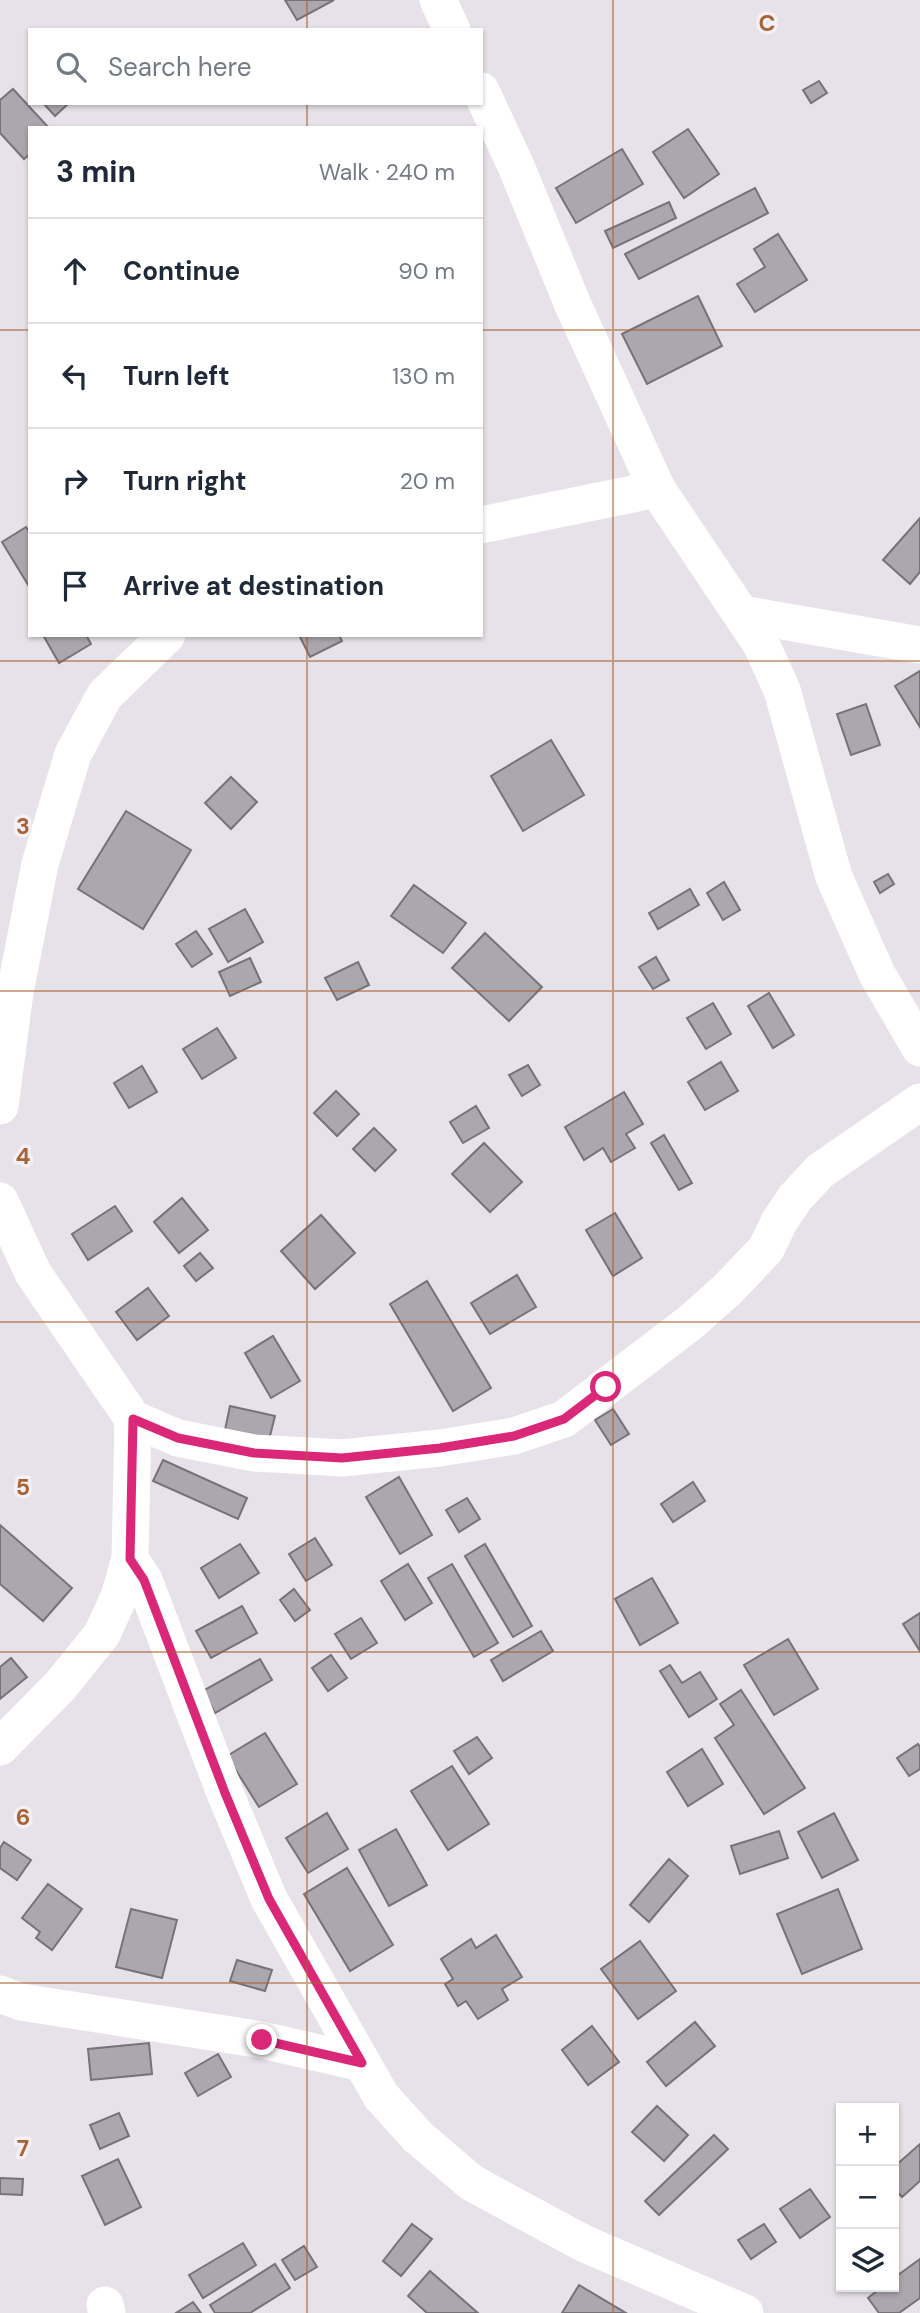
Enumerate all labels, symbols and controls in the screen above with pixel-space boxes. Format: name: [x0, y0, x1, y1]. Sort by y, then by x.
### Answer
text: C: [759, 8, 775, 38]
search box: [28, 28, 483, 105]
icon: search: [52, 48, 90, 86]
text: Search here: [108, 50, 251, 84]
text: 3 min: [56, 152, 136, 191]
text: Walk · 240 m: [319, 157, 455, 187]
icon: ahead: [56, 252, 94, 290]
text: Continue: [123, 254, 240, 288]
text: 90 m: [398, 256, 455, 286]
icon: left: [56, 357, 94, 395]
text: Turn left: [123, 359, 230, 393]
text: 130 m: [392, 361, 455, 391]
icon: right: [56, 462, 94, 500]
text: Turn right: [123, 464, 247, 498]
text: 20 m: [400, 466, 455, 496]
icon: arrive: [56, 567, 94, 605]
text: Arrive at destination: [123, 569, 384, 603]
text: 3: [16, 811, 30, 841]
text: 4: [16, 1141, 31, 1171]
route start: [590, 1371, 621, 1402]
text: 5: [16, 1472, 30, 1502]
text: 6: [16, 1802, 30, 1832]
route end: [246, 2024, 277, 2055]
map controls: [836, 2103, 899, 2292]
button: +: [836, 2103, 899, 2166]
text: 7: [17, 2133, 29, 2163]
button: −: [836, 2166, 899, 2229]
button: layers: [836, 2229, 899, 2292]

